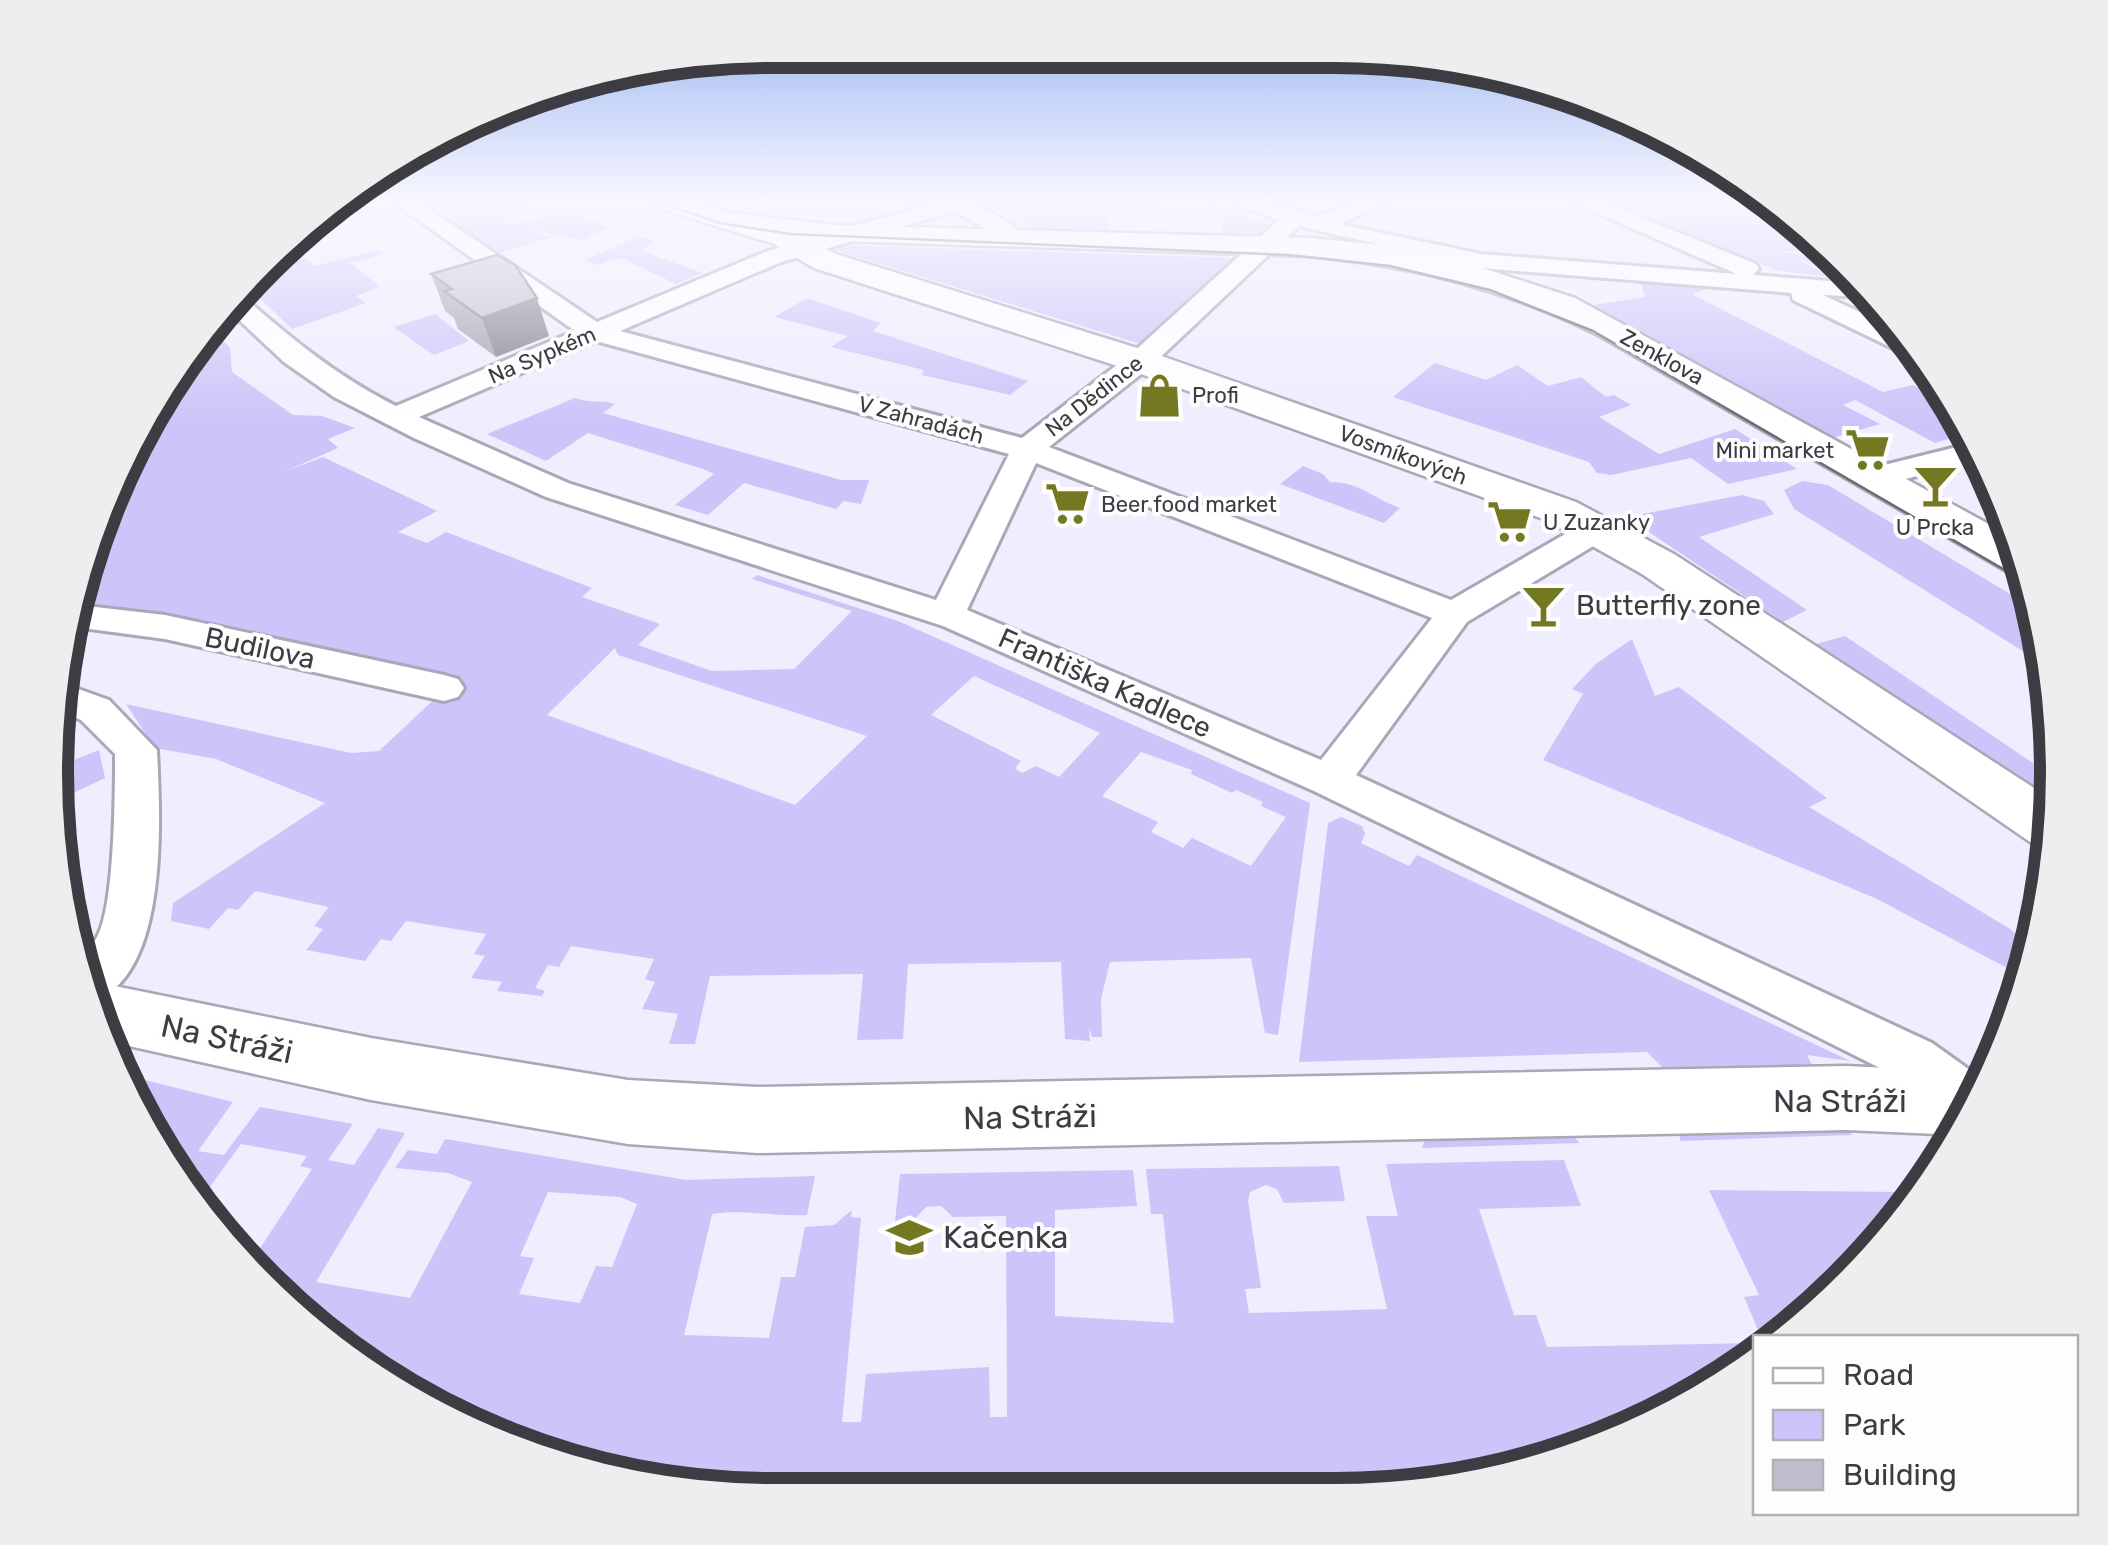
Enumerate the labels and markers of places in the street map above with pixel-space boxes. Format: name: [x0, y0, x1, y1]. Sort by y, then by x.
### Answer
shop icon: Profi: [1135, 371, 1183, 419]
place label: Profi: [1192, 382, 1239, 409]
supermarket icon: Mini market: [1843, 426, 1891, 474]
place label: Mini market: [1715, 437, 1834, 464]
bar icon: U Prcka: [1911, 461, 1959, 509]
supermarket icon: Beer food market: [1044, 480, 1092, 528]
place label: Beer food market: [1101, 491, 1277, 518]
supermarket icon: U Zuzanky: [1486, 498, 1534, 546]
place label: U Zuzanky: [1543, 509, 1650, 536]
place label: U Prcka: [1896, 514, 1974, 541]
bar icon: Butterfly zone: [1519, 581, 1567, 629]
place label: Butterfly zone: [1576, 589, 1761, 622]
school or university icon: Kačenka: [886, 1213, 934, 1261]
place label: Kačenka: [943, 1218, 1069, 1256]

